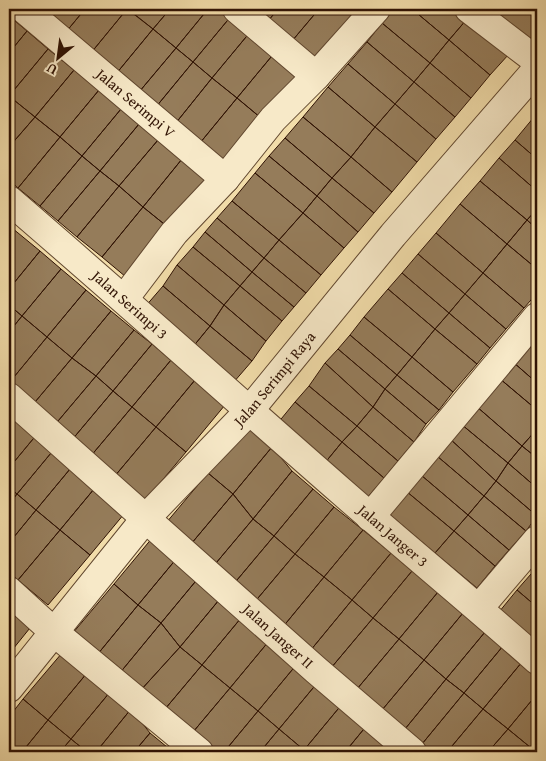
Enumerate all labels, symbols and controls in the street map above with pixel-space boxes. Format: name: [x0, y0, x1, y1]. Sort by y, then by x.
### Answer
north arrow: [32, 32, 82, 82]
text: U: [42, 58, 61, 80]
street label: Jalan Serimpi V: [90, 62, 180, 142]
street label: Jalan Serimpi 3: [86, 264, 173, 344]
street label: Jalan Serimpi Raya: [227, 327, 320, 432]
street label: Jalan Janger 3: [352, 498, 433, 572]
street label: Jalan Janger II: [237, 597, 318, 673]

